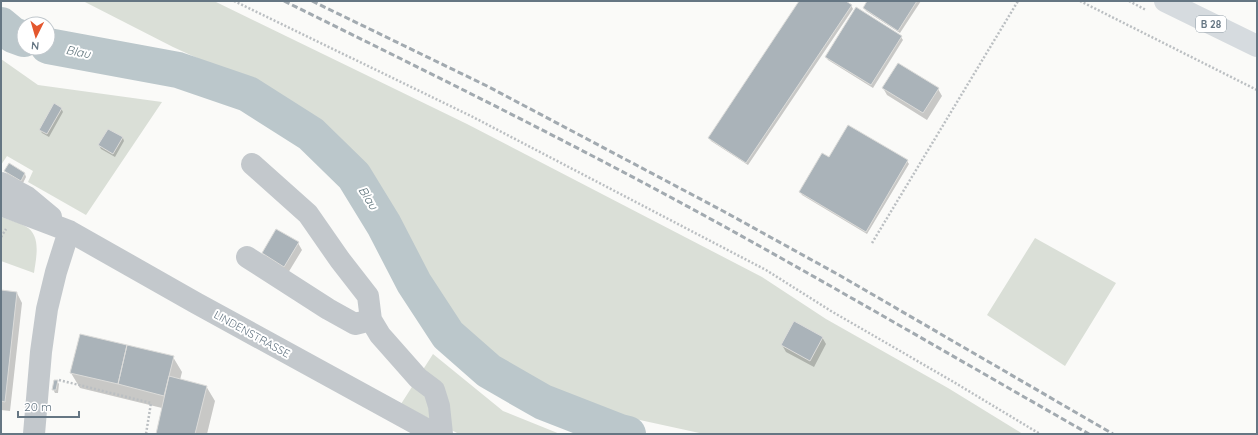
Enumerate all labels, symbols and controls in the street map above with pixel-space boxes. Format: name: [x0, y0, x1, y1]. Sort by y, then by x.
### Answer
north arrow: [16, 16, 56, 56]
road number: B 28: [1196, 16, 1226, 32]
text: N: [30, 39, 40, 53]
water label: Blau: [65, 42, 93, 61]
water label: Blau: [356, 183, 382, 213]
street label: LINDENSTRASSE: [212, 307, 292, 361]
scale bar: [18, 393, 79, 419]
text: 20 m: [24, 399, 52, 414]

